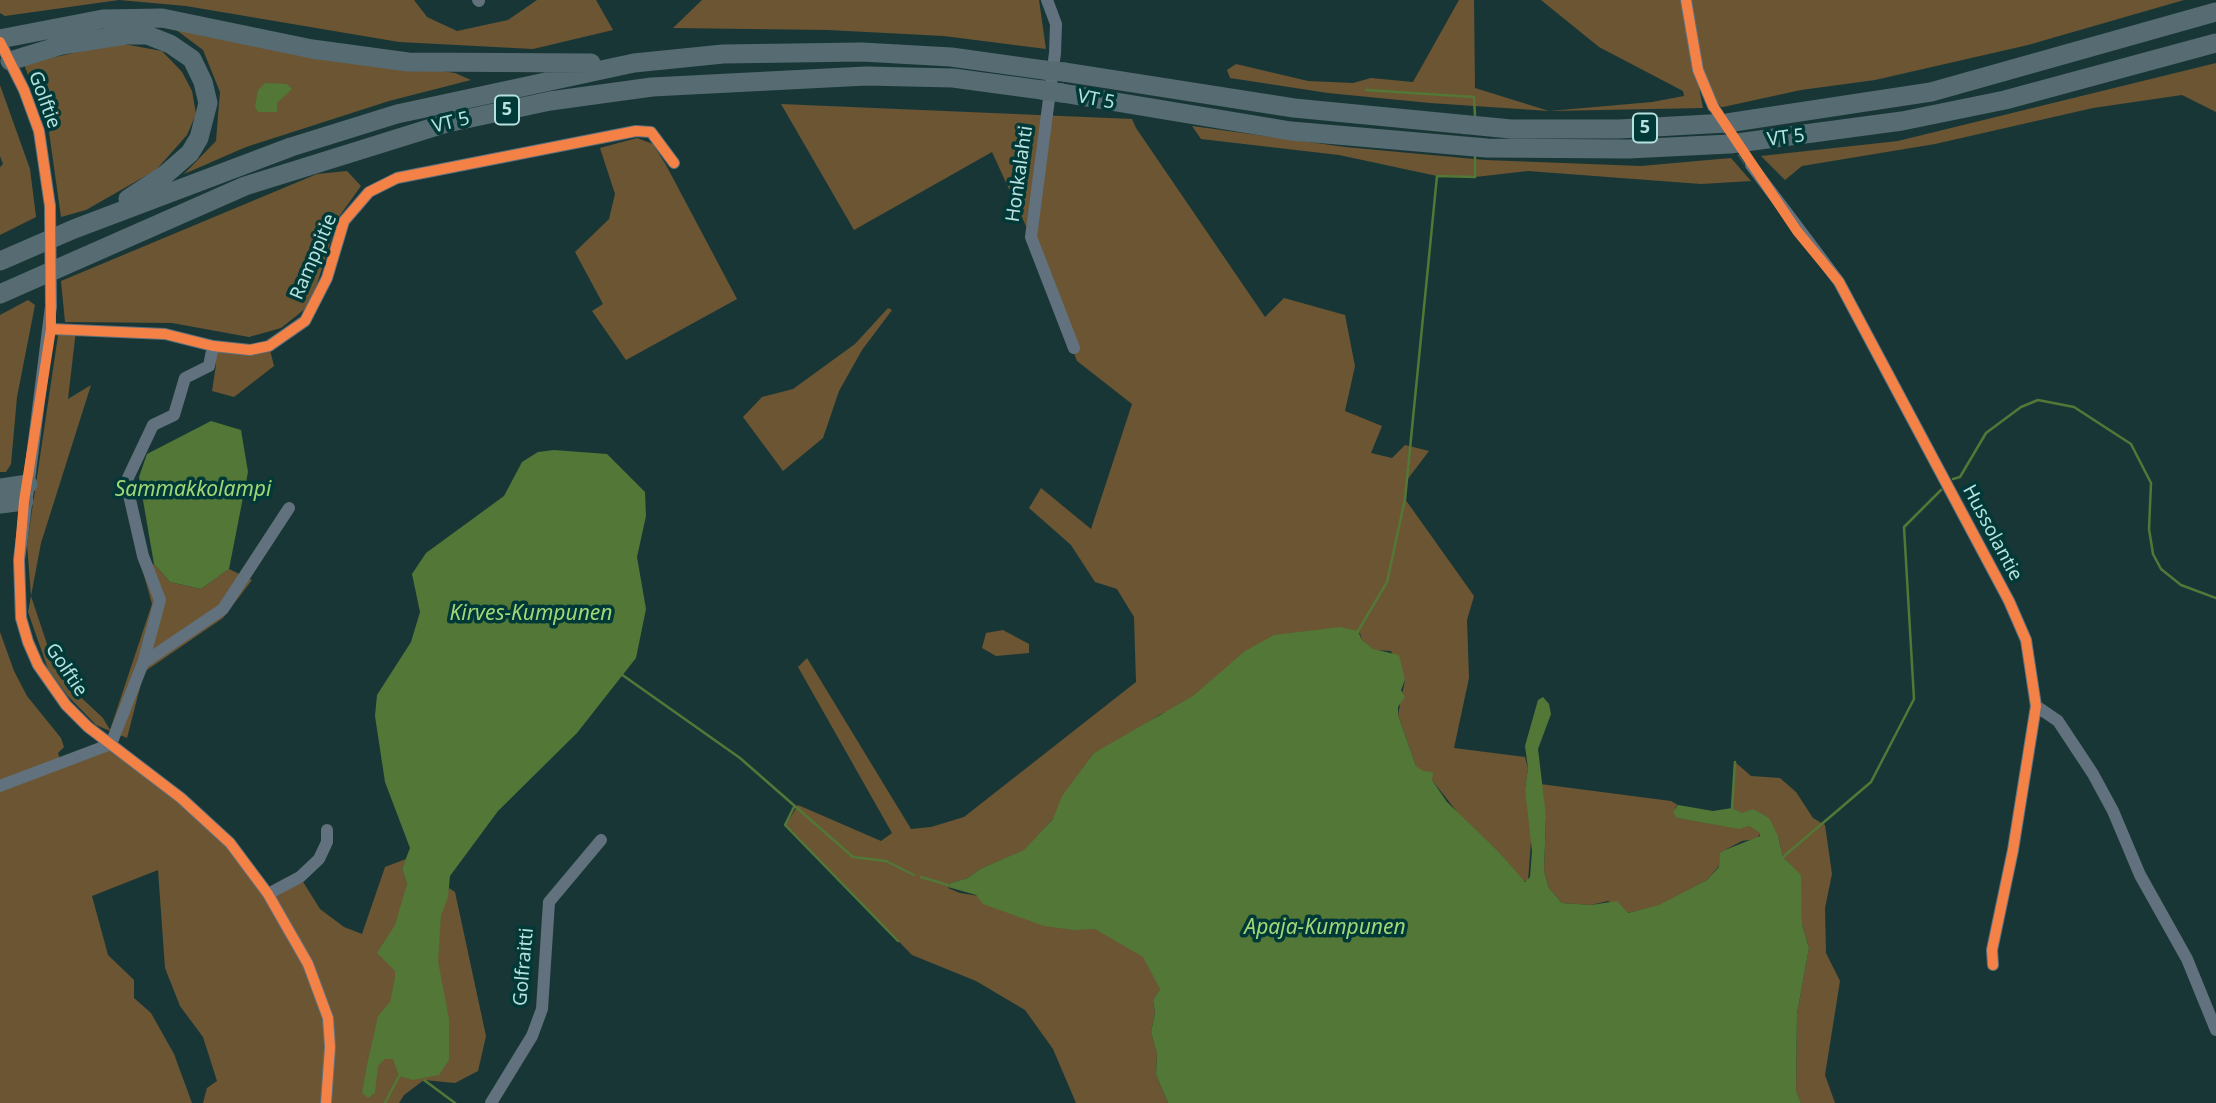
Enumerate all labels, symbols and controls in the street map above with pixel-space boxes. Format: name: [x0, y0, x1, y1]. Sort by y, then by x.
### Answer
street label: Golftie: [23, 68, 65, 132]
street label: VT 5: [1075, 85, 1117, 115]
road number: 5: [495, 96, 519, 124]
street label: VT 5: [430, 107, 472, 139]
road number: 5: [1633, 113, 1657, 142]
street label: Honkalahti: [1002, 124, 1038, 224]
street label: VT 5: [1766, 124, 1806, 152]
street label: Ramppitie: [286, 211, 342, 303]
water label: Sammakkolampi: [115, 477, 271, 503]
street label: Hussolantie: [1957, 481, 2027, 585]
water label: Kirves-Kumpunen: [450, 601, 612, 627]
street label: Golftie: [40, 639, 92, 701]
water label: Apaja-Kumpunen: [1244, 915, 1406, 941]
street label: Golfraitti: [509, 927, 539, 1007]

